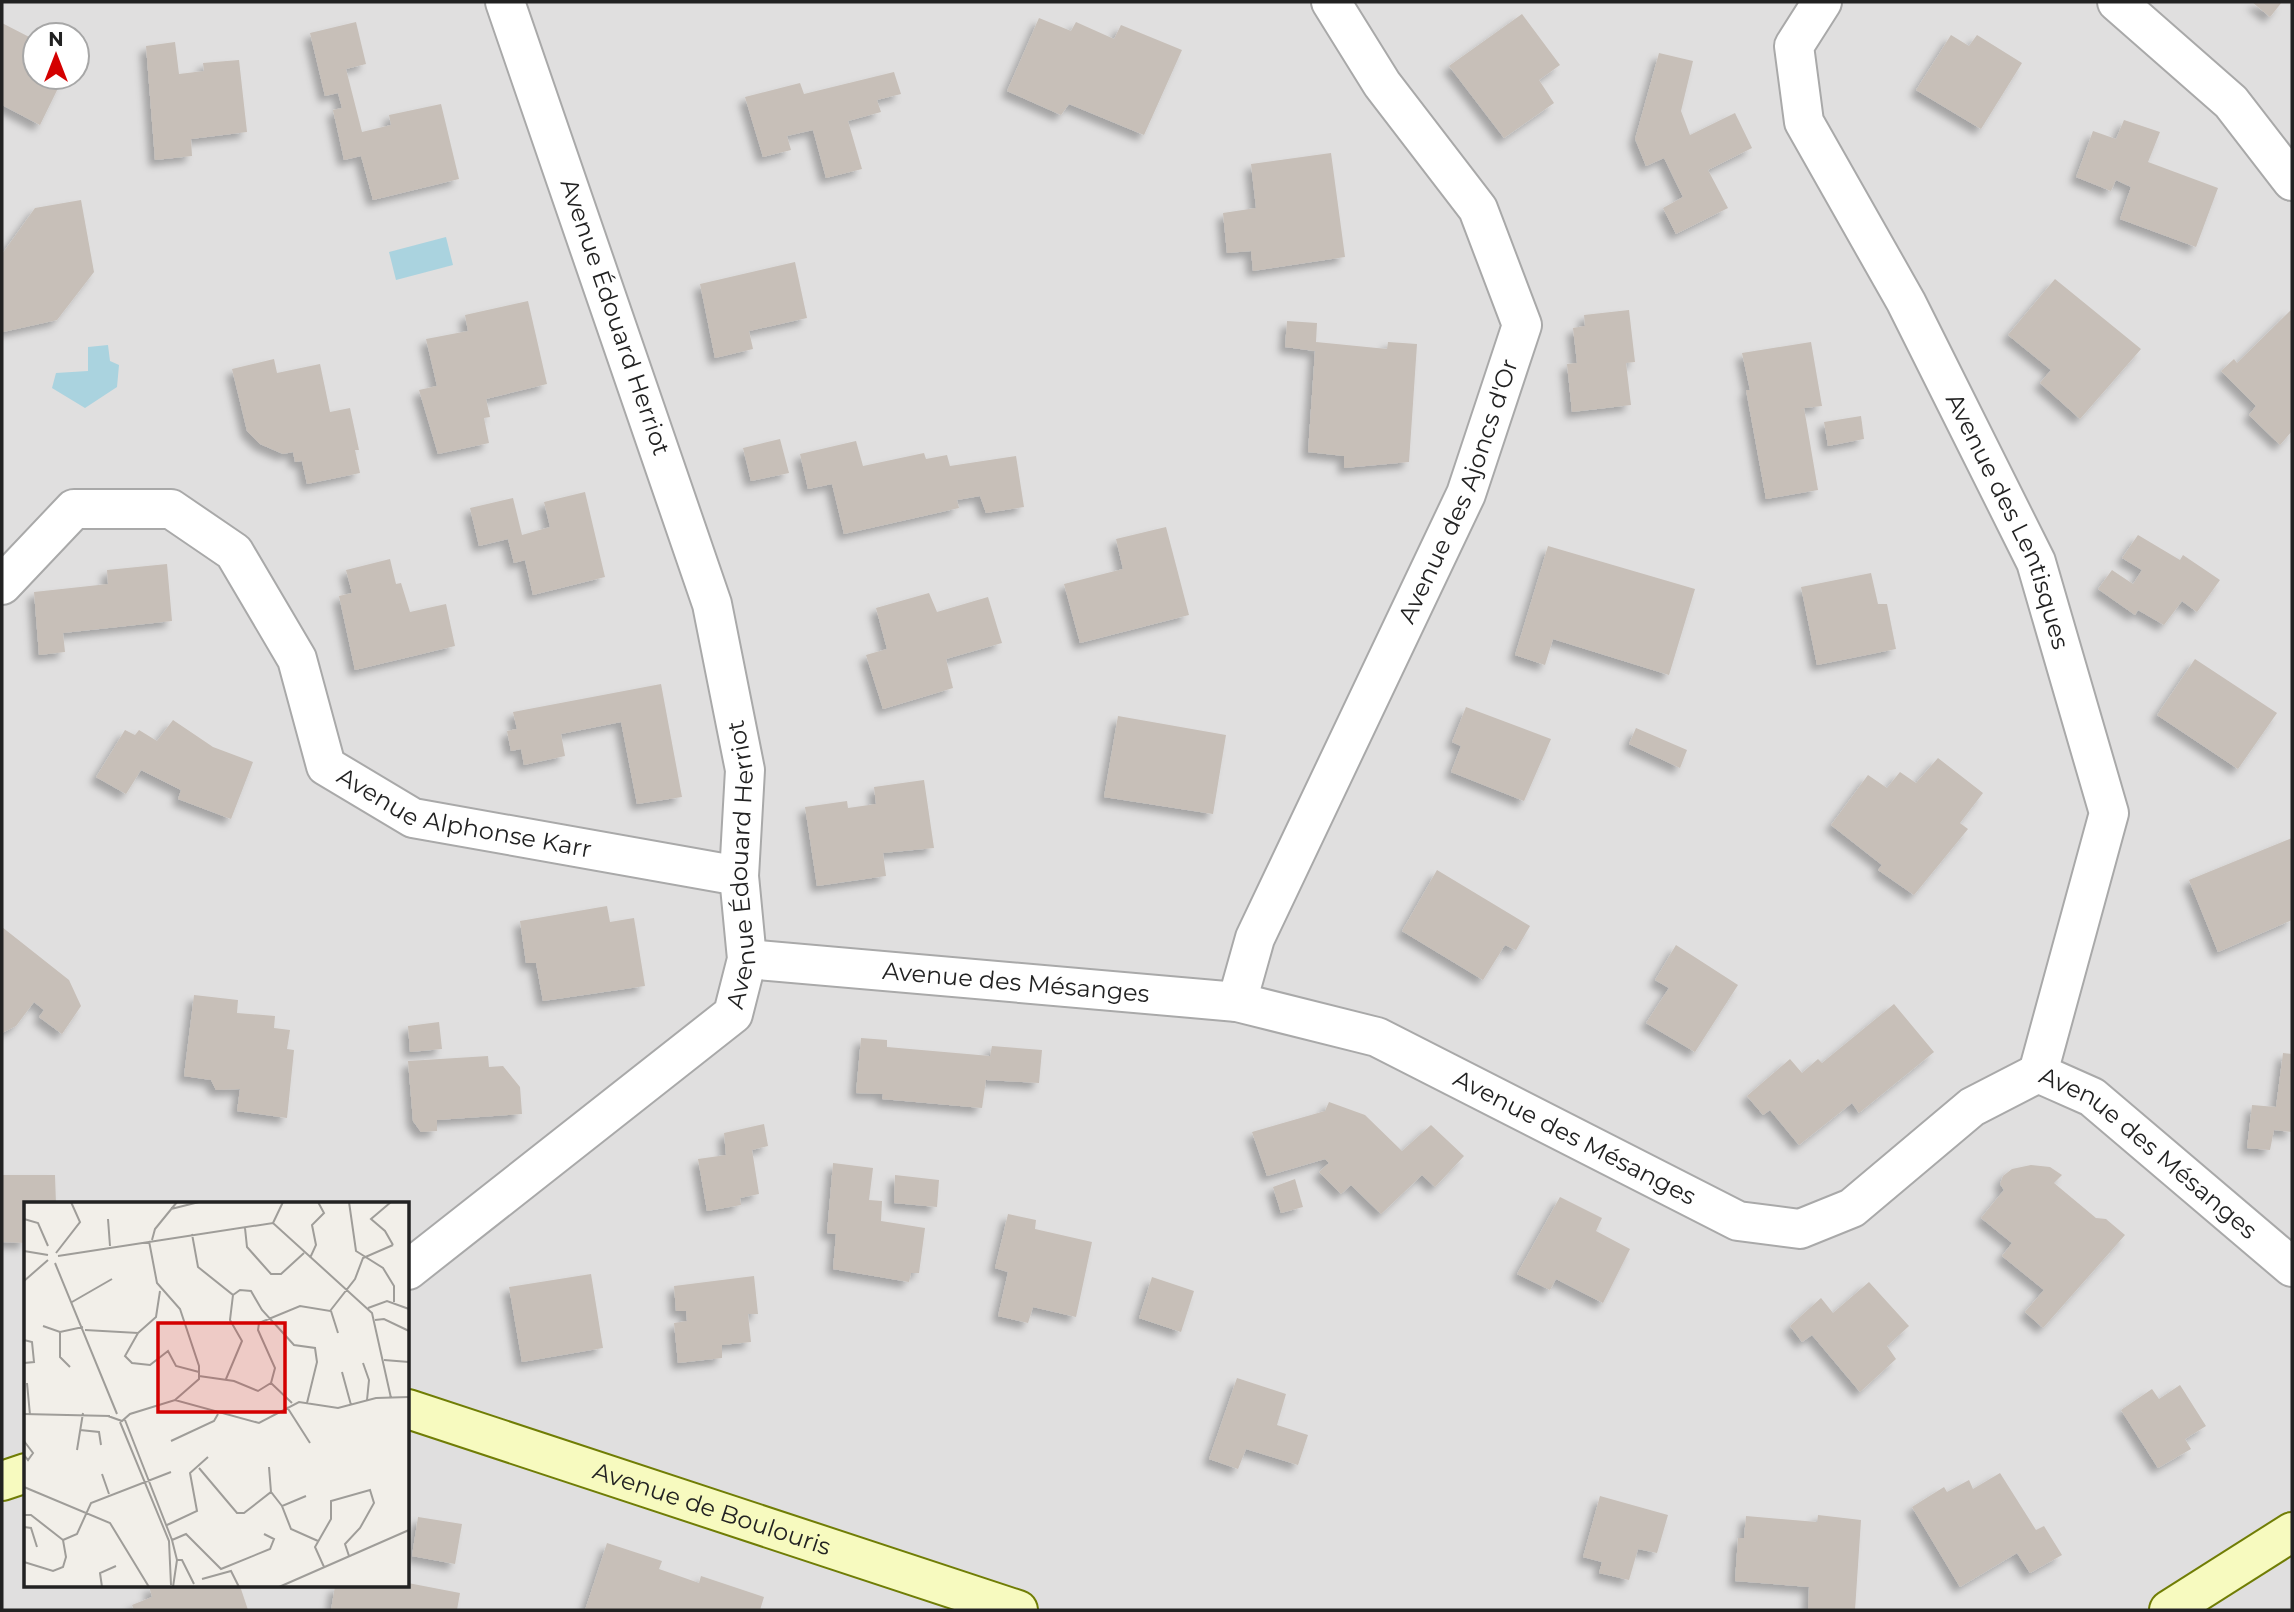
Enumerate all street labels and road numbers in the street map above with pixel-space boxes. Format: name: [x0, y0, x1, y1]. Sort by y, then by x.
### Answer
street label: Avenue Édouard Herriot: [554, 175, 677, 459]
street label: Avenue des Ajoncs d'Or: [1392, 355, 1524, 628]
street label: Avenue des Lentisques: [1940, 388, 2076, 652]
street label: Avenue Édouard Herriot: [720, 718, 762, 1012]
street label: Avenue Alphonse Karr: [332, 761, 594, 864]
street label: Avenue des Mésanges: [881, 956, 1151, 1008]
street label: Avenue des Mésanges: [2035, 1060, 2263, 1245]
street label: Avenue des Mésanges: [1449, 1064, 1701, 1211]
street label: Avenue de Boulouris: [589, 1456, 835, 1561]

